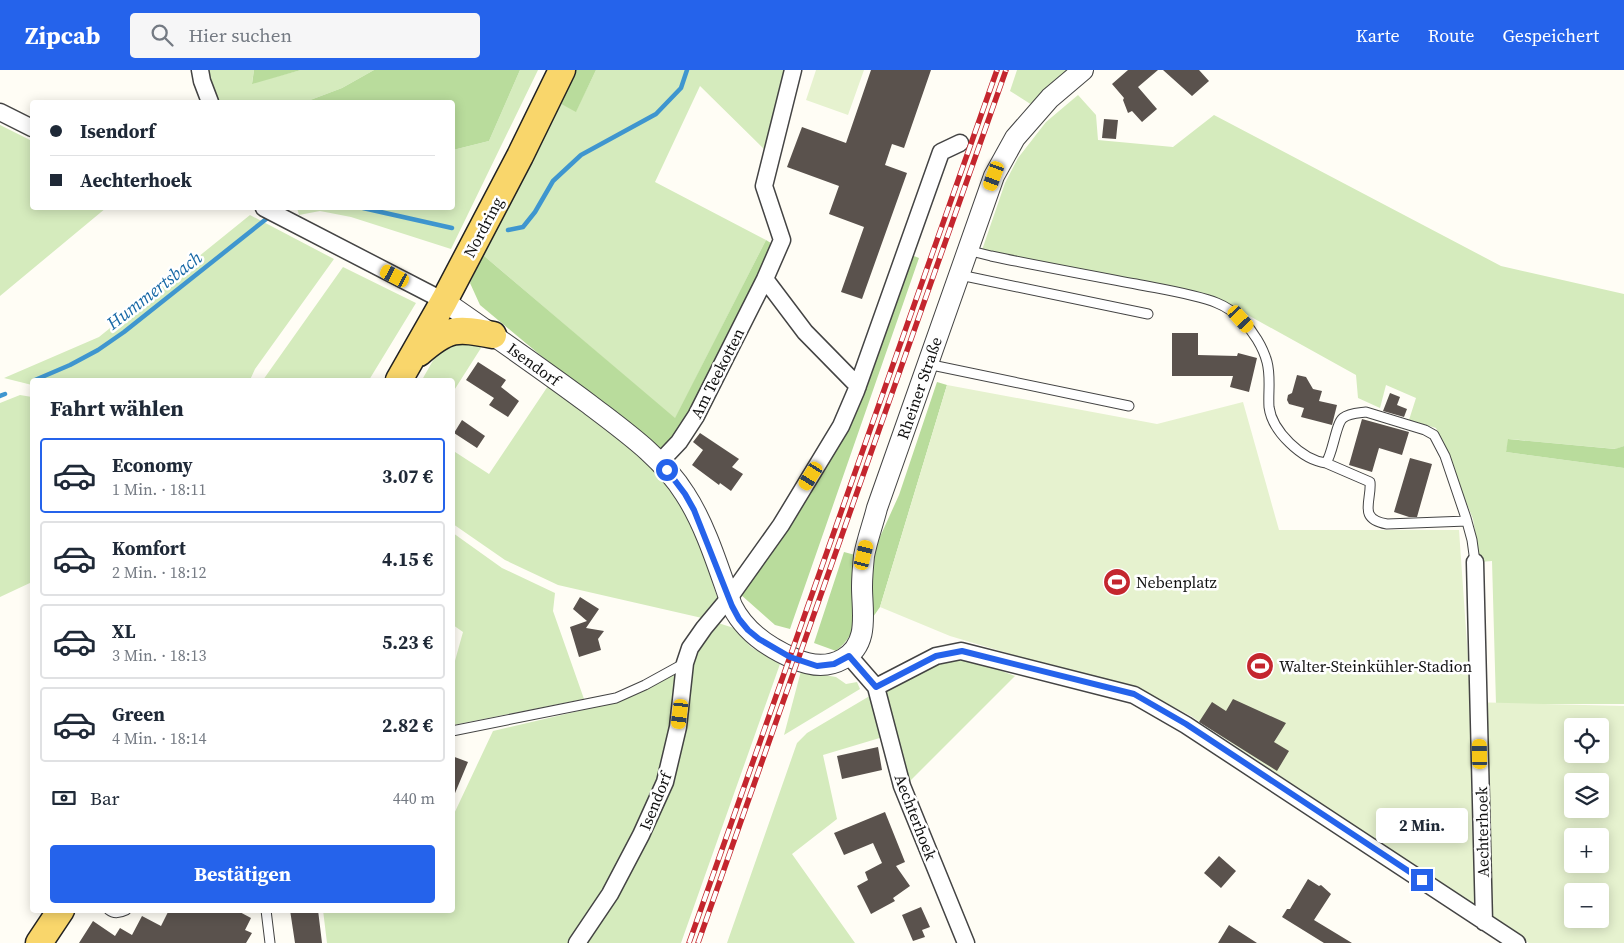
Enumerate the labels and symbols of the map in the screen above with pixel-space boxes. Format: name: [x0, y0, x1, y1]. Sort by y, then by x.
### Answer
car: [981, 159, 1006, 193]
street label: Nordring: [458, 193, 508, 261]
water label: Hummertsbach: [100, 245, 207, 336]
car: [378, 263, 411, 289]
car: [1225, 303, 1256, 335]
street label: Am Teekotten: [685, 324, 749, 422]
street label: Rheiner Straße: [891, 334, 947, 442]
street label: Isendorf: [503, 337, 566, 392]
route start: [656, 459, 678, 481]
car: [796, 459, 825, 493]
car: [853, 539, 874, 571]
sports icon: Nebenplatz: [1102, 567, 1132, 597]
place label: Nebenplatz: [1136, 571, 1217, 593]
sports icon: Walter-Steinkühler-Stadion: [1245, 651, 1275, 681]
place label: Walter-Steinkühler-Stadion: [1279, 655, 1473, 677]
car: [670, 698, 689, 730]
car: [1472, 739, 1487, 769]
street label: Isendorf: [633, 768, 677, 833]
street label: Aechterhoek: [889, 771, 943, 864]
street label: Aechterhoek: [1470, 786, 1494, 878]
callout: 2 Min.: [1376, 808, 1468, 842]
route end: [1411, 869, 1433, 891]

